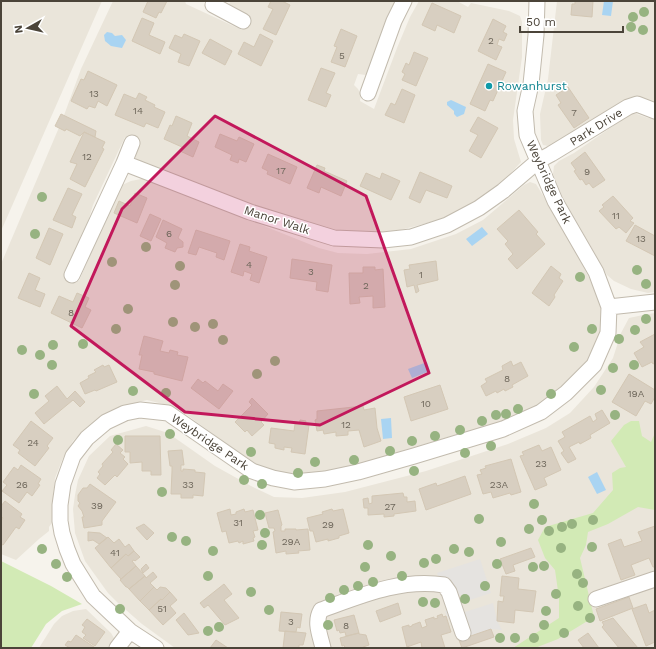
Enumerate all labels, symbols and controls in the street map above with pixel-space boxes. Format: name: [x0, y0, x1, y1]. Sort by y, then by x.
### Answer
north arrow: [8, 8, 48, 48]
scale bar: [520, 8, 623, 34]
text: 50 m: [526, 15, 556, 29]
text: N: [12, 24, 26, 34]
house number: 2: [488, 35, 494, 46]
house number: 5: [339, 50, 345, 61]
place label: Rowanhurst: [497, 79, 567, 93]
marker: Rowanhurst: [484, 81, 494, 91]
house number: 13: [89, 88, 99, 99]
house number: 14: [133, 105, 143, 116]
street label: Park Drive: [567, 105, 625, 149]
house number: 7: [571, 107, 577, 118]
street label: Weybridge Park: [524, 138, 575, 226]
house number: 12: [82, 151, 92, 162]
house number: 17: [276, 165, 286, 176]
house number: 9: [584, 166, 590, 177]
street label: Manor Walk: [242, 203, 312, 237]
house number: 11: [612, 210, 620, 221]
house number: 6: [166, 228, 172, 239]
house number: 13: [636, 233, 646, 244]
house number: 4: [246, 259, 252, 270]
house number: 3: [308, 266, 314, 277]
house number: 1: [419, 269, 423, 280]
house number: 2: [363, 280, 369, 291]
house number: 8: [68, 307, 74, 318]
house number: 8: [504, 373, 510, 384]
house number: 19A: [628, 388, 645, 399]
house number: 10: [421, 398, 431, 409]
street label: Weybridge Park: [169, 411, 252, 473]
house number: 12: [341, 419, 351, 430]
house number: 24: [27, 437, 39, 448]
house number: 23: [535, 458, 547, 469]
house number: 26: [16, 479, 28, 490]
house number: 33: [182, 479, 194, 490]
house number: 23A: [490, 479, 509, 490]
house number: 39: [91, 500, 103, 511]
house number: 27: [384, 501, 396, 512]
house number: 31: [233, 517, 243, 528]
house number: 29: [322, 519, 334, 530]
house number: 29A: [282, 536, 301, 547]
house number: 41: [110, 547, 120, 558]
house number: 51: [157, 603, 167, 614]
house number: 3: [288, 616, 294, 627]
house number: 8: [343, 620, 349, 631]

